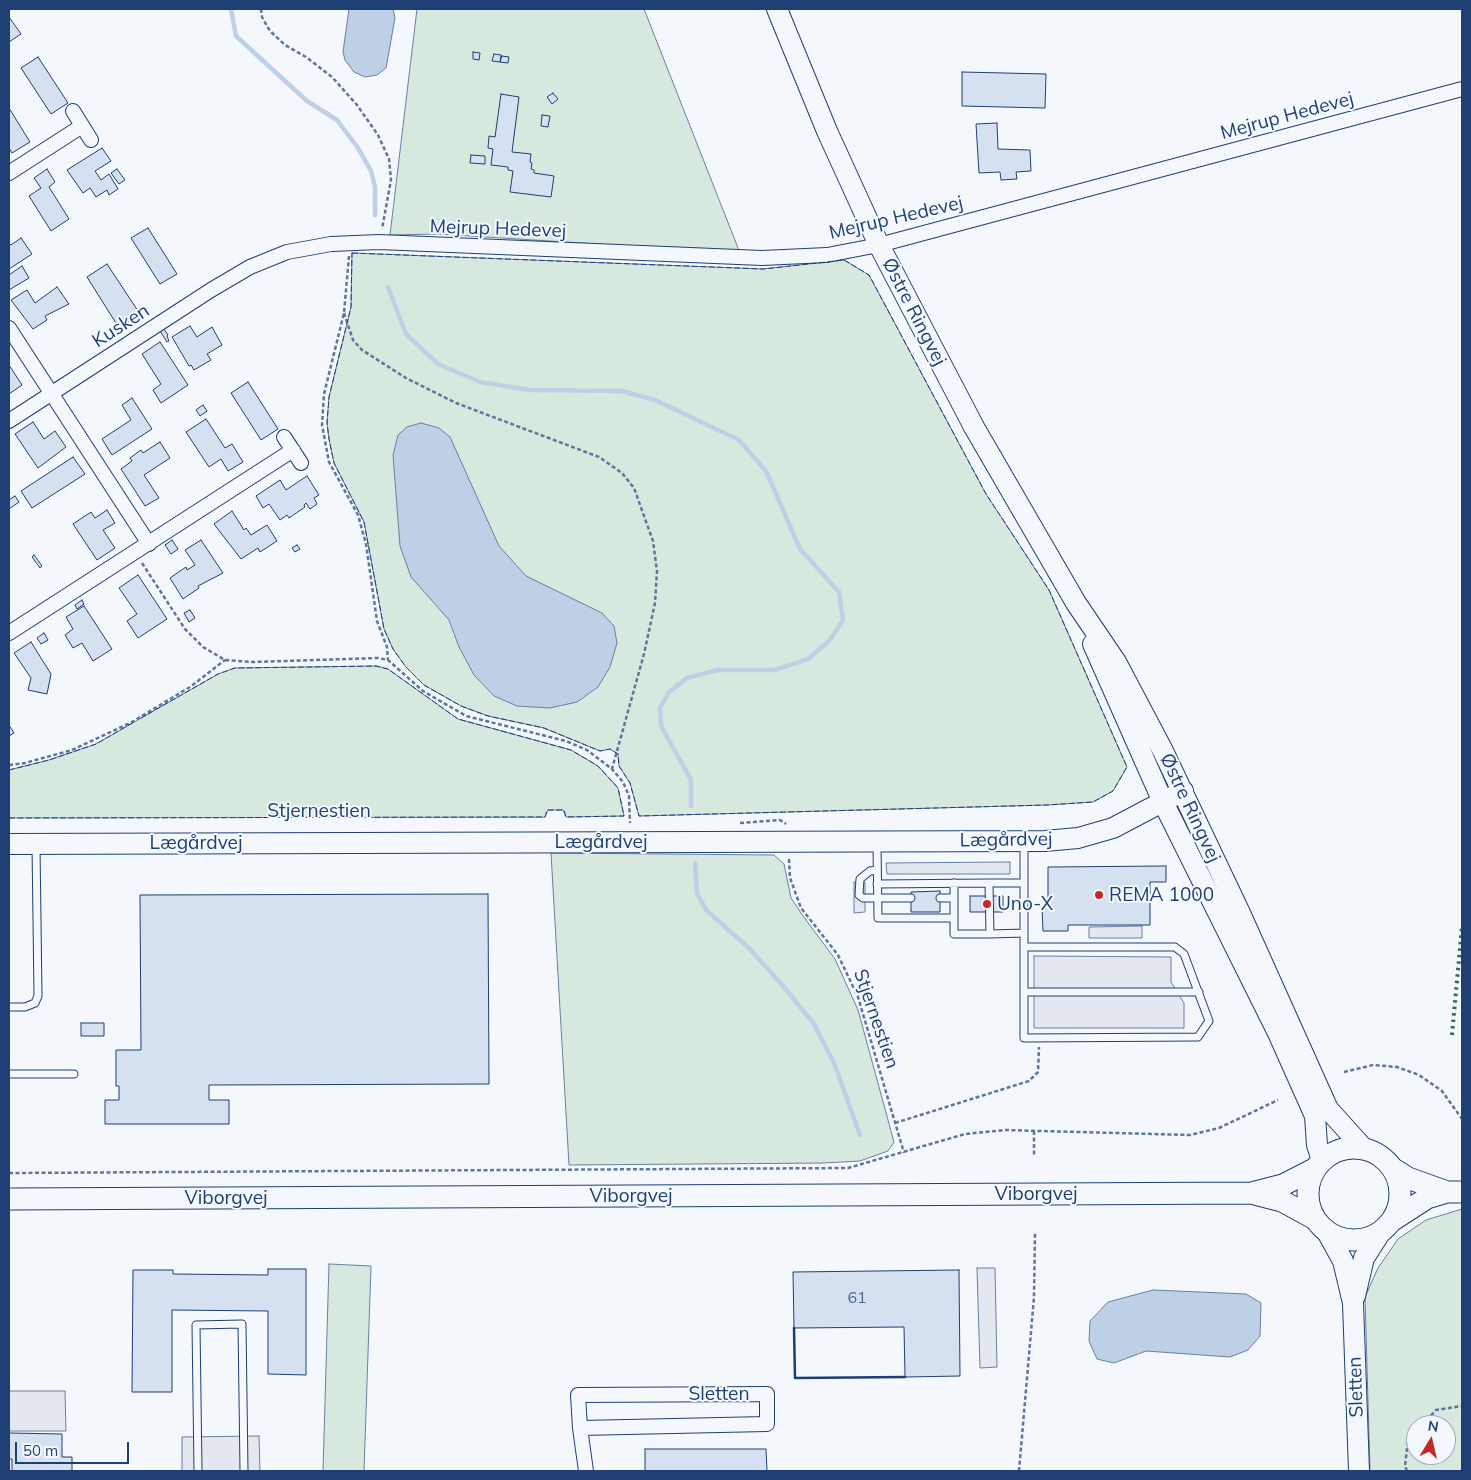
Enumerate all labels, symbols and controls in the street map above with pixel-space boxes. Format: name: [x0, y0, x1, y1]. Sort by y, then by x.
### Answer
street label: Mejrup Hedevej: [1218, 87, 1356, 145]
street label: Mejrup Hedevej: [827, 192, 965, 244]
street label: Mejrup Hedevej: [429, 215, 567, 243]
street label: Østre Ringvej: [877, 254, 951, 370]
street label: Kusken: [88, 299, 154, 353]
street label: Østre Ringvej: [1155, 750, 1225, 866]
street label: Stjernestien: [267, 800, 371, 822]
street label: Lægårdvej: [959, 828, 1053, 852]
street label: Lægårdvej: [555, 831, 647, 853]
street label: Lægårdvej: [150, 832, 242, 854]
place label: REMA 1000: [1109, 884, 1214, 906]
marker: REMA 1000: [1093, 889, 1105, 901]
place label: Uno-X: [997, 893, 1053, 915]
marker: Uno-X: [981, 898, 993, 910]
street label: Stjernestien: [848, 966, 904, 1072]
street label: Viborgvej: [994, 1183, 1078, 1205]
street label: Viborgvej: [589, 1185, 673, 1207]
street label: Viborgvej: [184, 1187, 268, 1209]
house number: 61: [847, 1288, 867, 1308]
street label: Sletten: [1344, 1356, 1368, 1418]
street label: Sletten: [688, 1383, 750, 1405]
north arrow: [1406, 1415, 1456, 1465]
text: N: [1427, 1416, 1440, 1436]
scale bar: [18, 1432, 131, 1464]
text: 50 m: [23, 1441, 58, 1460]

